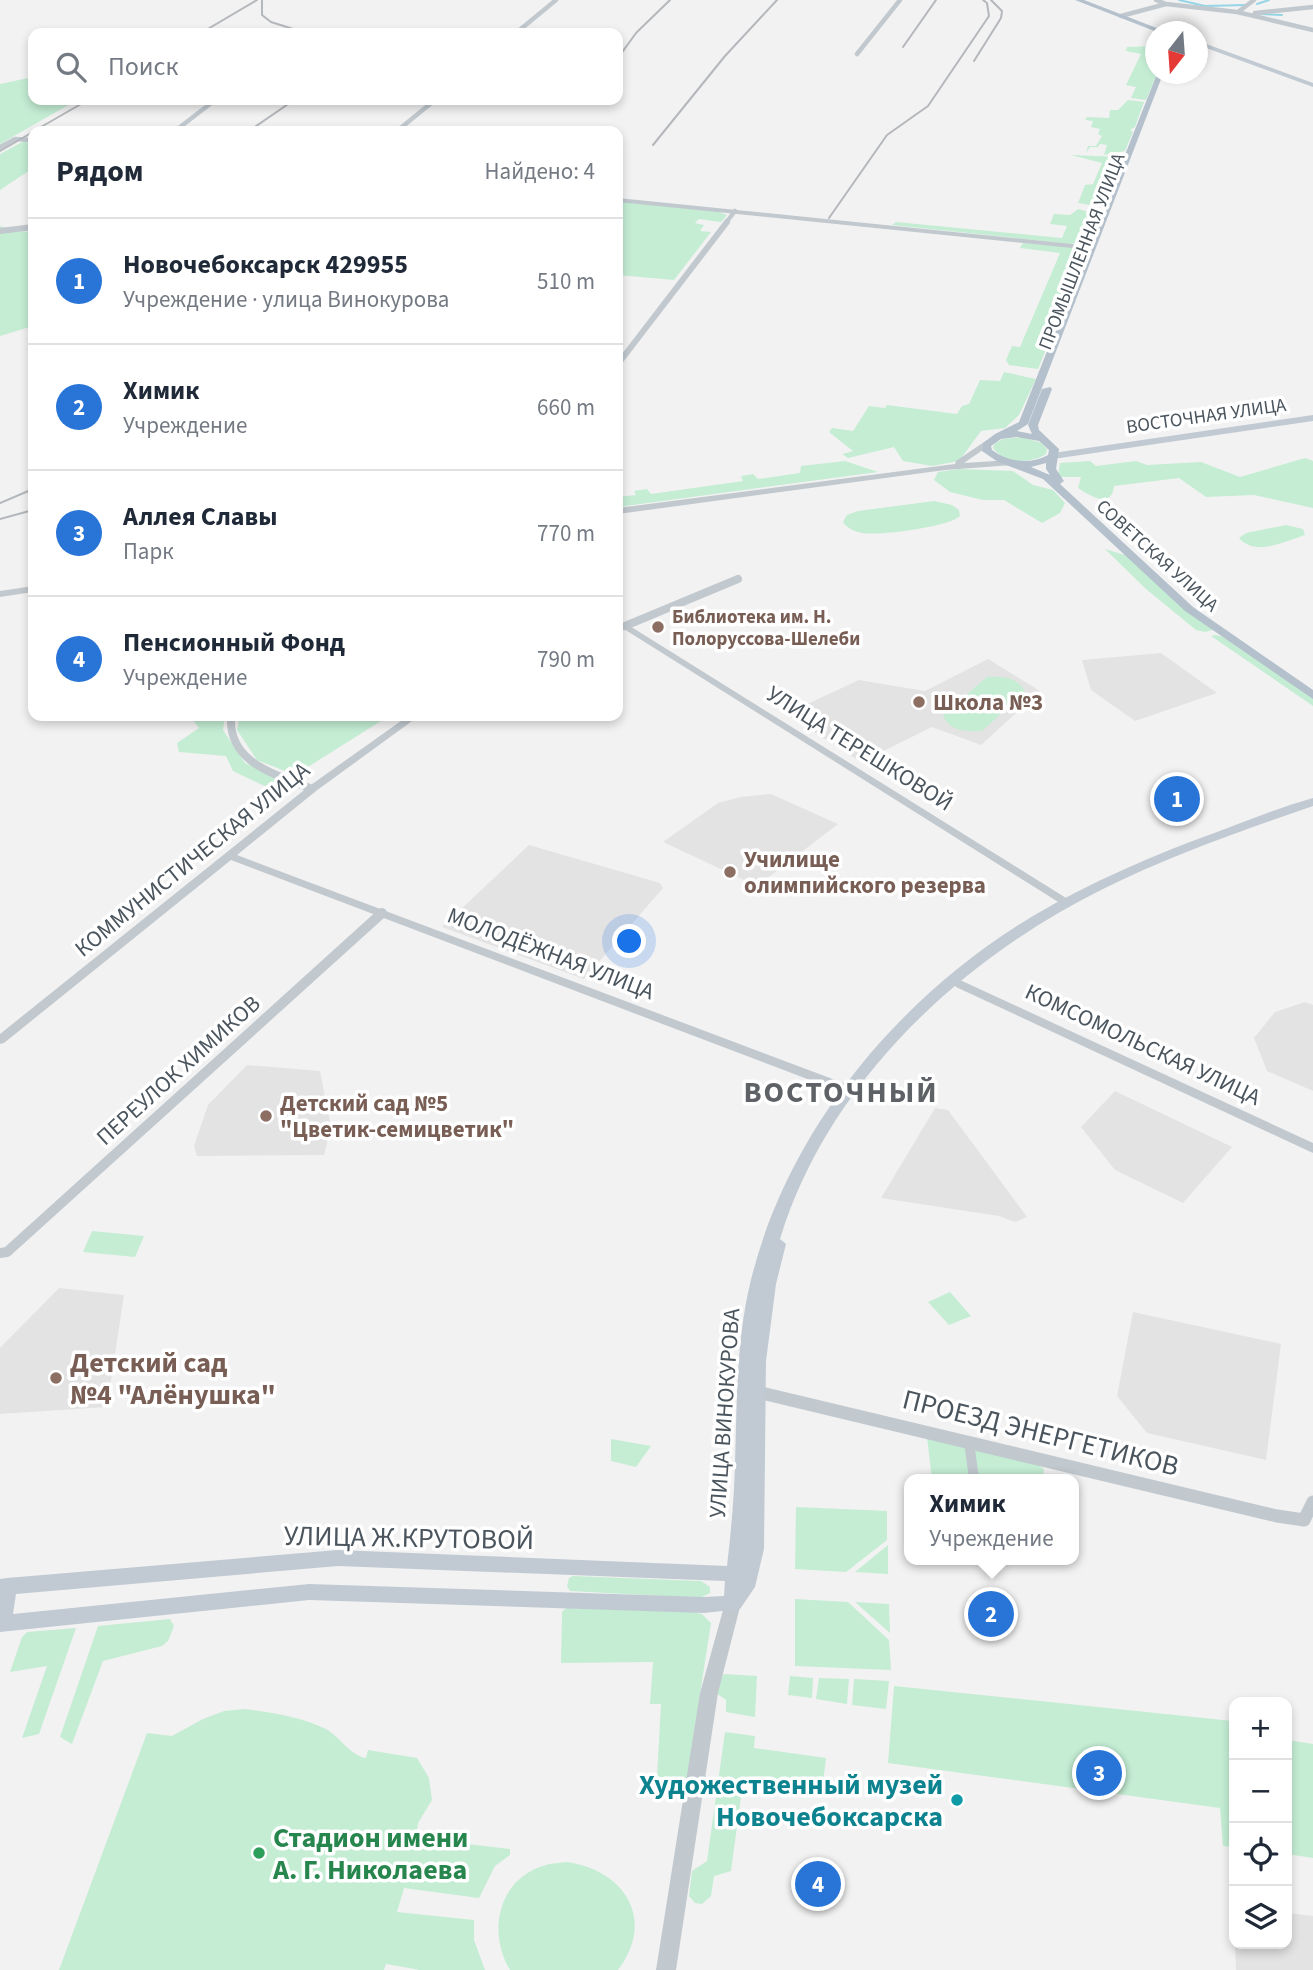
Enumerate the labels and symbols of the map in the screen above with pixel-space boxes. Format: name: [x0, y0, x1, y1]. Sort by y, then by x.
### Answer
north arrow: [1145, 21, 1208, 84]
street label: ПРОМЫШЛЕННАЯ УЛИЦА: [1032, 149, 1133, 354]
street label: ВОСТОЧНАЯ УЛИЦА: [1125, 392, 1289, 441]
street label: СОВЕТСКАЯ УЛИЦА: [1090, 494, 1225, 619]
place label: Библиотека им. Н. Полоруссова-Шелеби: [672, 604, 860, 653]
marker: Библиотека им. Н. Полоруссова-Шелеби: [650, 619, 666, 635]
street label: УЛИЦА ТЕРЕШКОВОЙ: [760, 678, 959, 819]
place label: Школа №3: [933, 686, 1043, 719]
marker: Школа №3: [911, 694, 927, 710]
street label: КОММУНИСТИЧЕСКАЯ УЛИЦА: [68, 754, 317, 965]
pin: 1: [1154, 773, 1200, 825]
place label: Училище олимпийского резерва: [744, 843, 986, 902]
marker: Училище олимпийского резерва: [722, 864, 738, 880]
street label: МОЛОДЁЖНАЯ УЛИЦА: [443, 899, 660, 1008]
your location: [612, 924, 646, 958]
street label: КОМСОМОЛЬСКАЯ УЛИЦА: [1020, 975, 1266, 1114]
street label: ПЕРЕУЛОК ХИМИКОВ: [89, 988, 268, 1153]
district label: ВОСТОЧНЫЙ: [743, 1071, 939, 1114]
place label: Детский сад №5 "Цветик-семицветик": [280, 1087, 514, 1146]
marker: Детский сад №5 "Цветик-семицветик": [258, 1108, 274, 1124]
street label: УЛИЦА ВИНОКУРОВА: [701, 1307, 748, 1519]
place label: Детский сад №4 "Алёнушка": [70, 1343, 276, 1415]
marker: Детский сад №4 "Алёнушка": [48, 1370, 64, 1386]
street label: ПРОЕЗД ЭНЕРГЕТИКОВ: [898, 1379, 1183, 1487]
street label: УЛИЦА Ж.КРУТОВОЙ: [284, 1516, 534, 1560]
pin: 2: [968, 1588, 1014, 1640]
pin: 3: [1076, 1747, 1122, 1799]
place label: Художественный музей Новочебоксарска: [639, 1765, 943, 1837]
marker: Художественный музей Новочебоксарска: [949, 1792, 965, 1808]
place label: Стадион имени А. Г. Николаева: [272, 1818, 468, 1890]
marker: Стадион имени А. Г. Николаева: [251, 1845, 267, 1861]
pin: 4: [795, 1858, 841, 1910]

